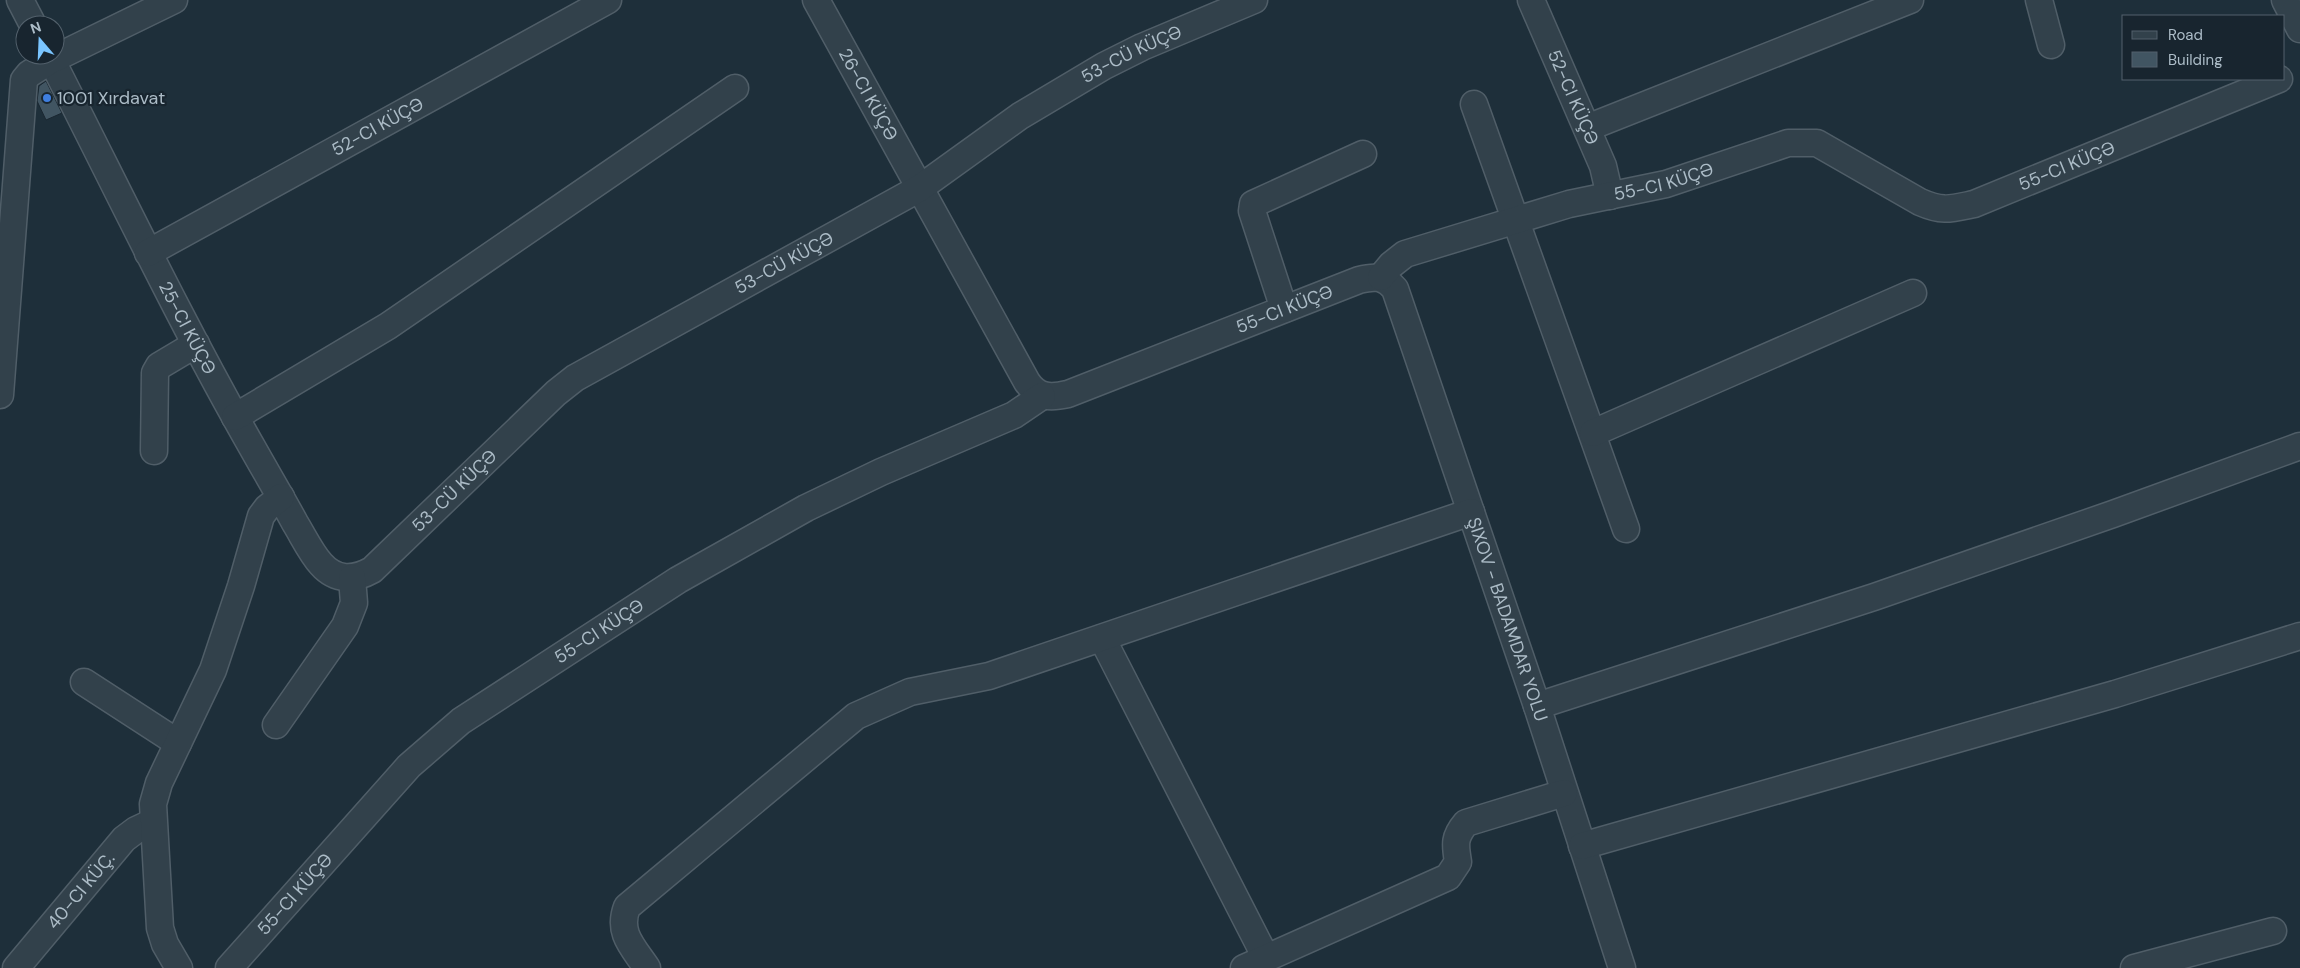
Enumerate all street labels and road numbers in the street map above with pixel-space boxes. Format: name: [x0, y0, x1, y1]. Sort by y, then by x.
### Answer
street label: 53-CÜ KÜÇƏ: [1077, 20, 1185, 89]
street label: 26-CI KÜÇƏ: [833, 44, 903, 145]
street label: 52-CI KÜÇƏ: [1542, 46, 1604, 148]
street label: 52-CI KÜÇƏ: [327, 92, 428, 162]
street label: 55-CI KÜÇƏ: [2015, 136, 2119, 196]
street label: 55-CI KÜÇƏ: [1612, 157, 1716, 206]
street label: 53-CÜ KÜÇƏ: [730, 226, 838, 300]
street label: 25-CI KÜÇƏ: [153, 277, 222, 379]
street label: 55-CI KÜÇƏ: [1232, 279, 1336, 339]
street label: 53-CÜ KÜÇƏ: [407, 444, 502, 537]
street label: ŞIXOV - BADAMDAR YOLU: [1462, 514, 1553, 724]
street label: 55-CI KÜÇƏ: [550, 593, 648, 669]
street label: 40-CI KÜÇ.: [42, 847, 120, 934]
street label: 55-CI KÜÇƏ: [252, 848, 338, 940]

